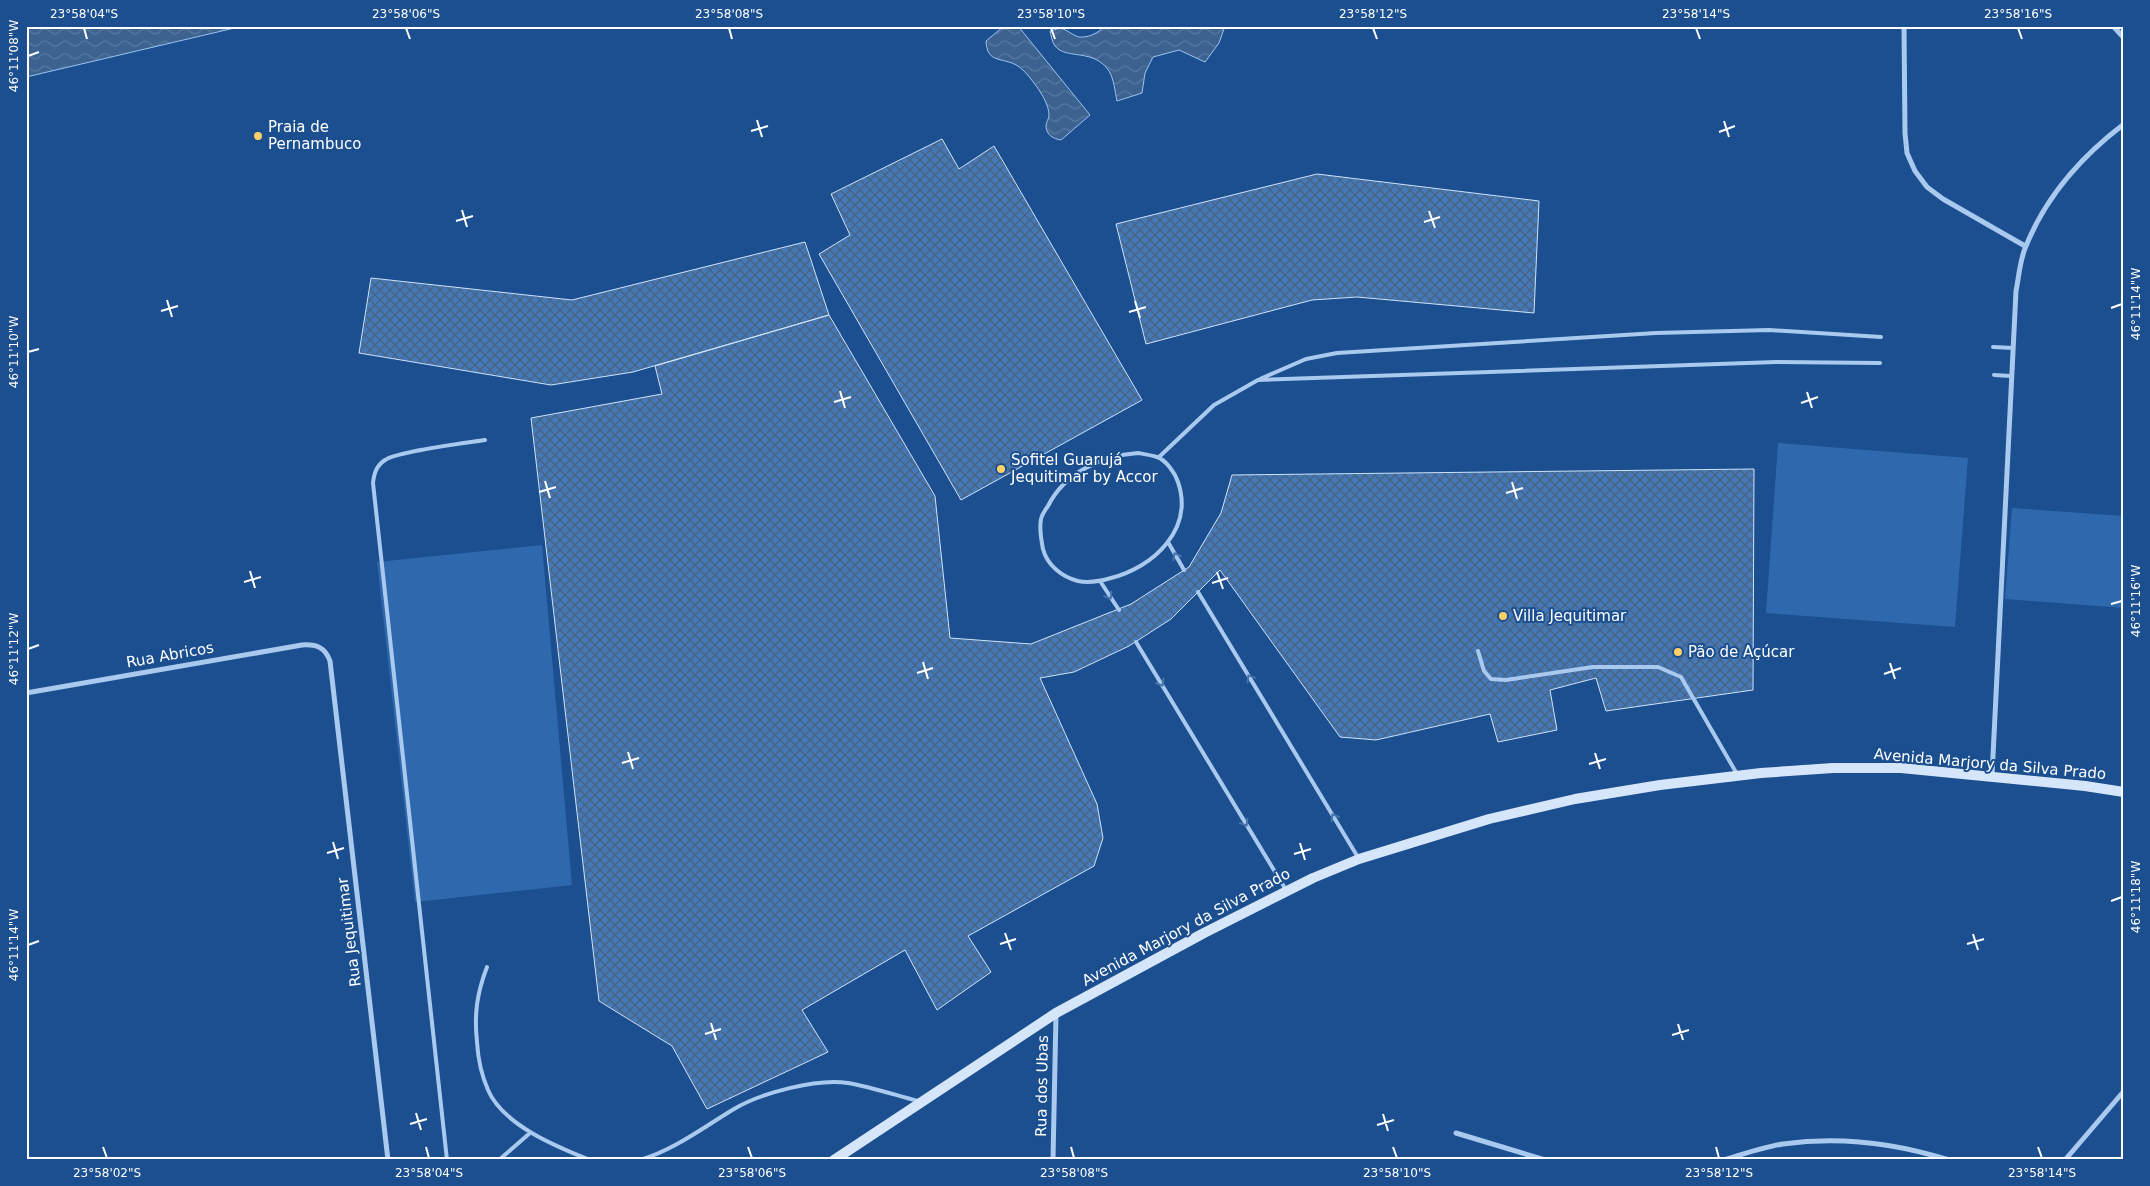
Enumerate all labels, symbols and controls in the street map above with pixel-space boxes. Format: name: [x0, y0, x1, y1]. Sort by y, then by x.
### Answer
text: 23°58'04"S: [50, 7, 118, 21]
text: 23°58'06"S: [372, 7, 440, 21]
text: 23°58'08"S: [695, 7, 763, 21]
text: 23°58'10"S: [1017, 7, 1085, 21]
text: 23°58'12"S: [1339, 7, 1407, 21]
text: 23°58'14"S: [1662, 7, 1730, 21]
text: 23°58'16"S: [1984, 7, 2052, 21]
text: 46°11'08"W: [7, 20, 21, 92]
place label: Praia de Pernambuco: [268, 118, 361, 153]
marker: Praia de Pernambuco: [252, 130, 264, 142]
text: 46°11'14"W: [2129, 268, 2143, 340]
text: 46°11'10"W: [7, 316, 21, 388]
place label: Sofitel Guarujá Jequitimar by Accor: [1010, 451, 1158, 486]
marker: Sofitel Guarujá Jequitimar by Accor: [995, 463, 1007, 475]
one-way arrow: [1172, 552, 1182, 561]
text: 46°11'16"W: [2129, 565, 2143, 637]
one-way arrow: [1103, 590, 1112, 599]
place label: Villa Jequitimar: [1513, 607, 1627, 625]
marker: Villa Jequitimar: [1497, 610, 1509, 622]
text: 46°11'12"W: [7, 613, 21, 685]
street label: Rua Abricos: [125, 638, 215, 672]
place label: Pão de Açúcar: [1688, 643, 1795, 661]
marker: Pão de Açúcar: [1672, 646, 1684, 658]
one-way arrow: [1246, 674, 1256, 683]
one-way arrow: [1154, 678, 1164, 687]
street label: Avenida Marjory da Silva Prado: [1873, 745, 2107, 783]
one-way arrow: [1330, 814, 1340, 823]
one-way arrow: [1238, 817, 1248, 826]
text: 46°11'18"W: [2129, 861, 2143, 933]
street label: Avenida Marjory da Silva Prado: [1079, 864, 1293, 990]
street label: Rua Jequitimar: [333, 875, 365, 988]
text: 46°11'14"W: [7, 909, 21, 981]
street label: Rua dos Ubas: [1032, 1035, 1052, 1137]
text: 23°58'02"S: [73, 1166, 141, 1180]
text: 23°58'04"S: [395, 1166, 463, 1180]
text: 23°58'06"S: [718, 1166, 786, 1180]
text: 23°58'08"S: [1040, 1166, 1108, 1180]
text: 23°58'10"S: [1363, 1166, 1431, 1180]
text: 23°58'12"S: [1685, 1166, 1753, 1180]
text: 23°58'14"S: [2008, 1166, 2076, 1180]

